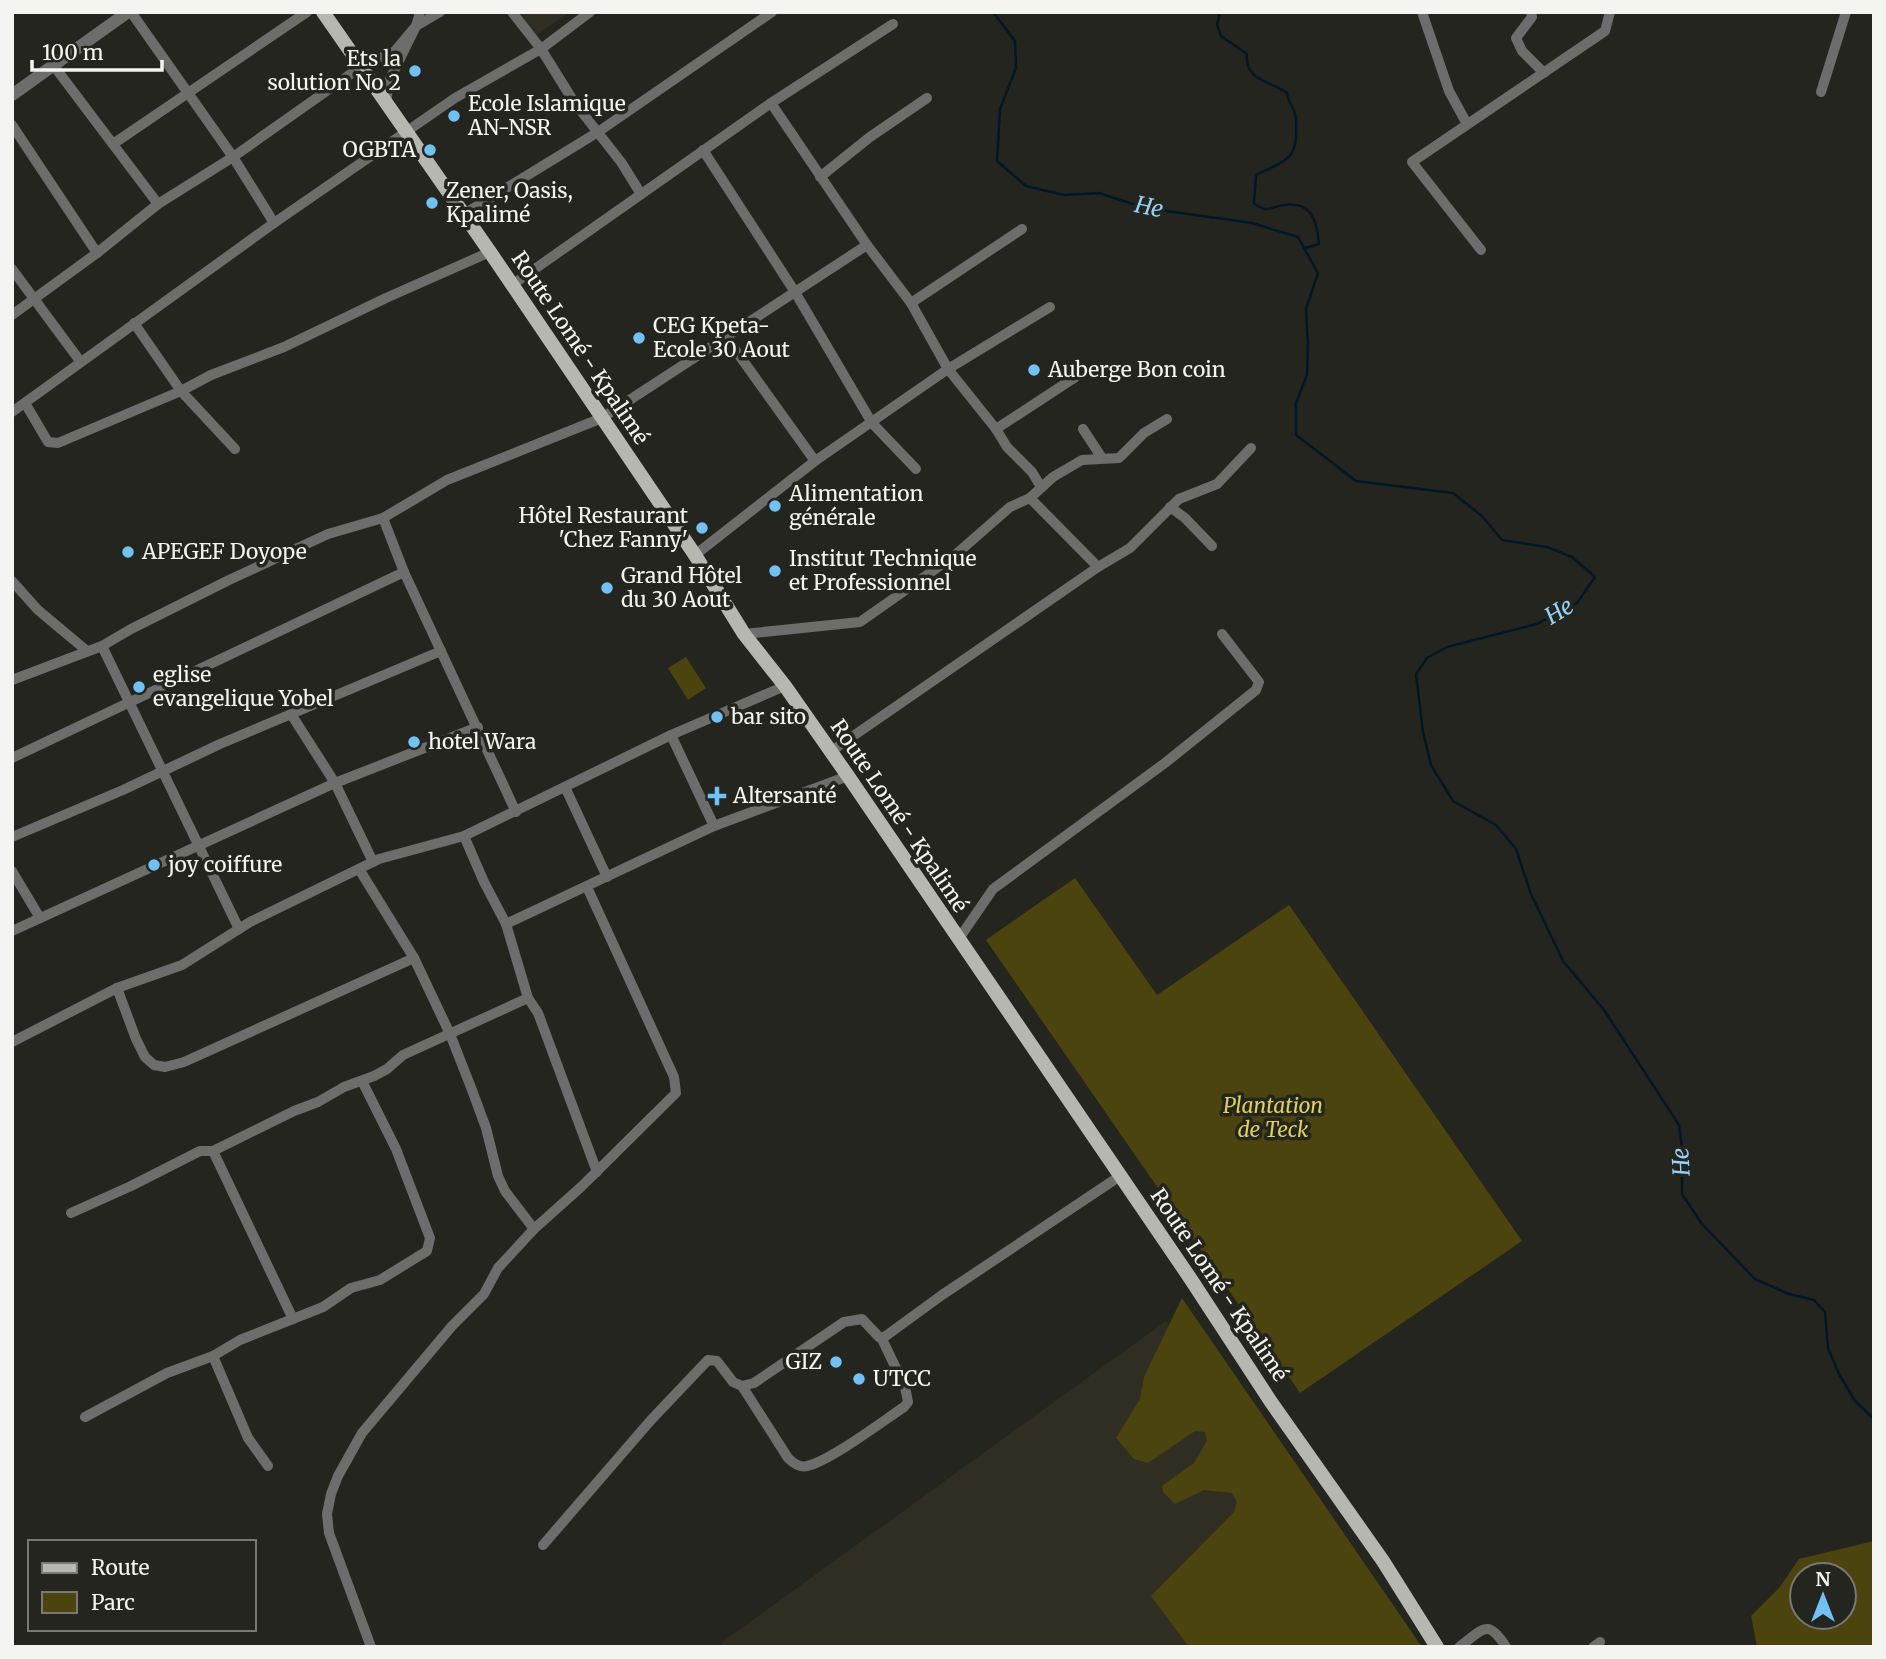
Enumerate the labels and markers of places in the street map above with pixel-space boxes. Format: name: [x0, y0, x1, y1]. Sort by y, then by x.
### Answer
place label: Ets la solution No 2: [267, 45, 401, 96]
marker: Ets la solution No 2: [407, 63, 423, 79]
place label: Ecole Islamique AN-NSR: [467, 90, 626, 141]
marker: Ecole Islamique AN-NSR: [446, 108, 462, 124]
place label: OGBTA: [343, 136, 416, 163]
marker: OGBTA: [422, 142, 438, 158]
place label: Zener, Oasis, Kpalimé: [446, 177, 573, 228]
marker: Zener, Oasis, Kpalimé: [424, 195, 440, 211]
place label: CEG Kpeta- Ecole 30 Aout: [653, 312, 790, 363]
marker: CEG Kpeta- Ecole 30 Aout: [631, 330, 647, 346]
place label: Auberge Bon coin: [1047, 356, 1226, 383]
marker: Auberge Bon coin: [1026, 362, 1042, 378]
place label: Alimentation générale: [788, 480, 923, 531]
marker: Alimentation générale: [767, 498, 783, 514]
place label: Hôtel Restaurant 'Chez Fanny': [518, 502, 688, 553]
marker: Hôtel Restaurant 'Chez Fanny': [694, 520, 710, 536]
place label: APEGEF Doyope: [141, 538, 307, 565]
marker: APEGEF Doyope: [120, 544, 136, 560]
place label: Institut Technique et Professionnel: [789, 545, 976, 596]
place label: Grand Hôtel du 30 Aout: [621, 562, 742, 613]
marker: Institut Technique et Professionnel: [767, 563, 783, 579]
marker: Grand Hôtel du 30 Aout: [599, 580, 615, 596]
place label: eglise evangelique Yobel: [153, 661, 334, 712]
marker: eglise evangelique Yobel: [131, 679, 147, 695]
place label: bar sito: [730, 703, 806, 730]
marker: bar sito: [709, 709, 725, 725]
place label: hotel Wara: [428, 728, 536, 755]
marker: hotel Wara: [406, 734, 422, 750]
place label: Altersanté: [732, 782, 837, 809]
marker: Altersanté: [707, 786, 727, 806]
place label: joy coiffure: [167, 851, 282, 878]
marker: joy coiffure: [146, 857, 162, 873]
place label: GIZ: [786, 1348, 822, 1375]
marker: GIZ: [828, 1354, 844, 1370]
place label: UTCC: [873, 1365, 931, 1392]
marker: UTCC: [851, 1371, 867, 1387]

